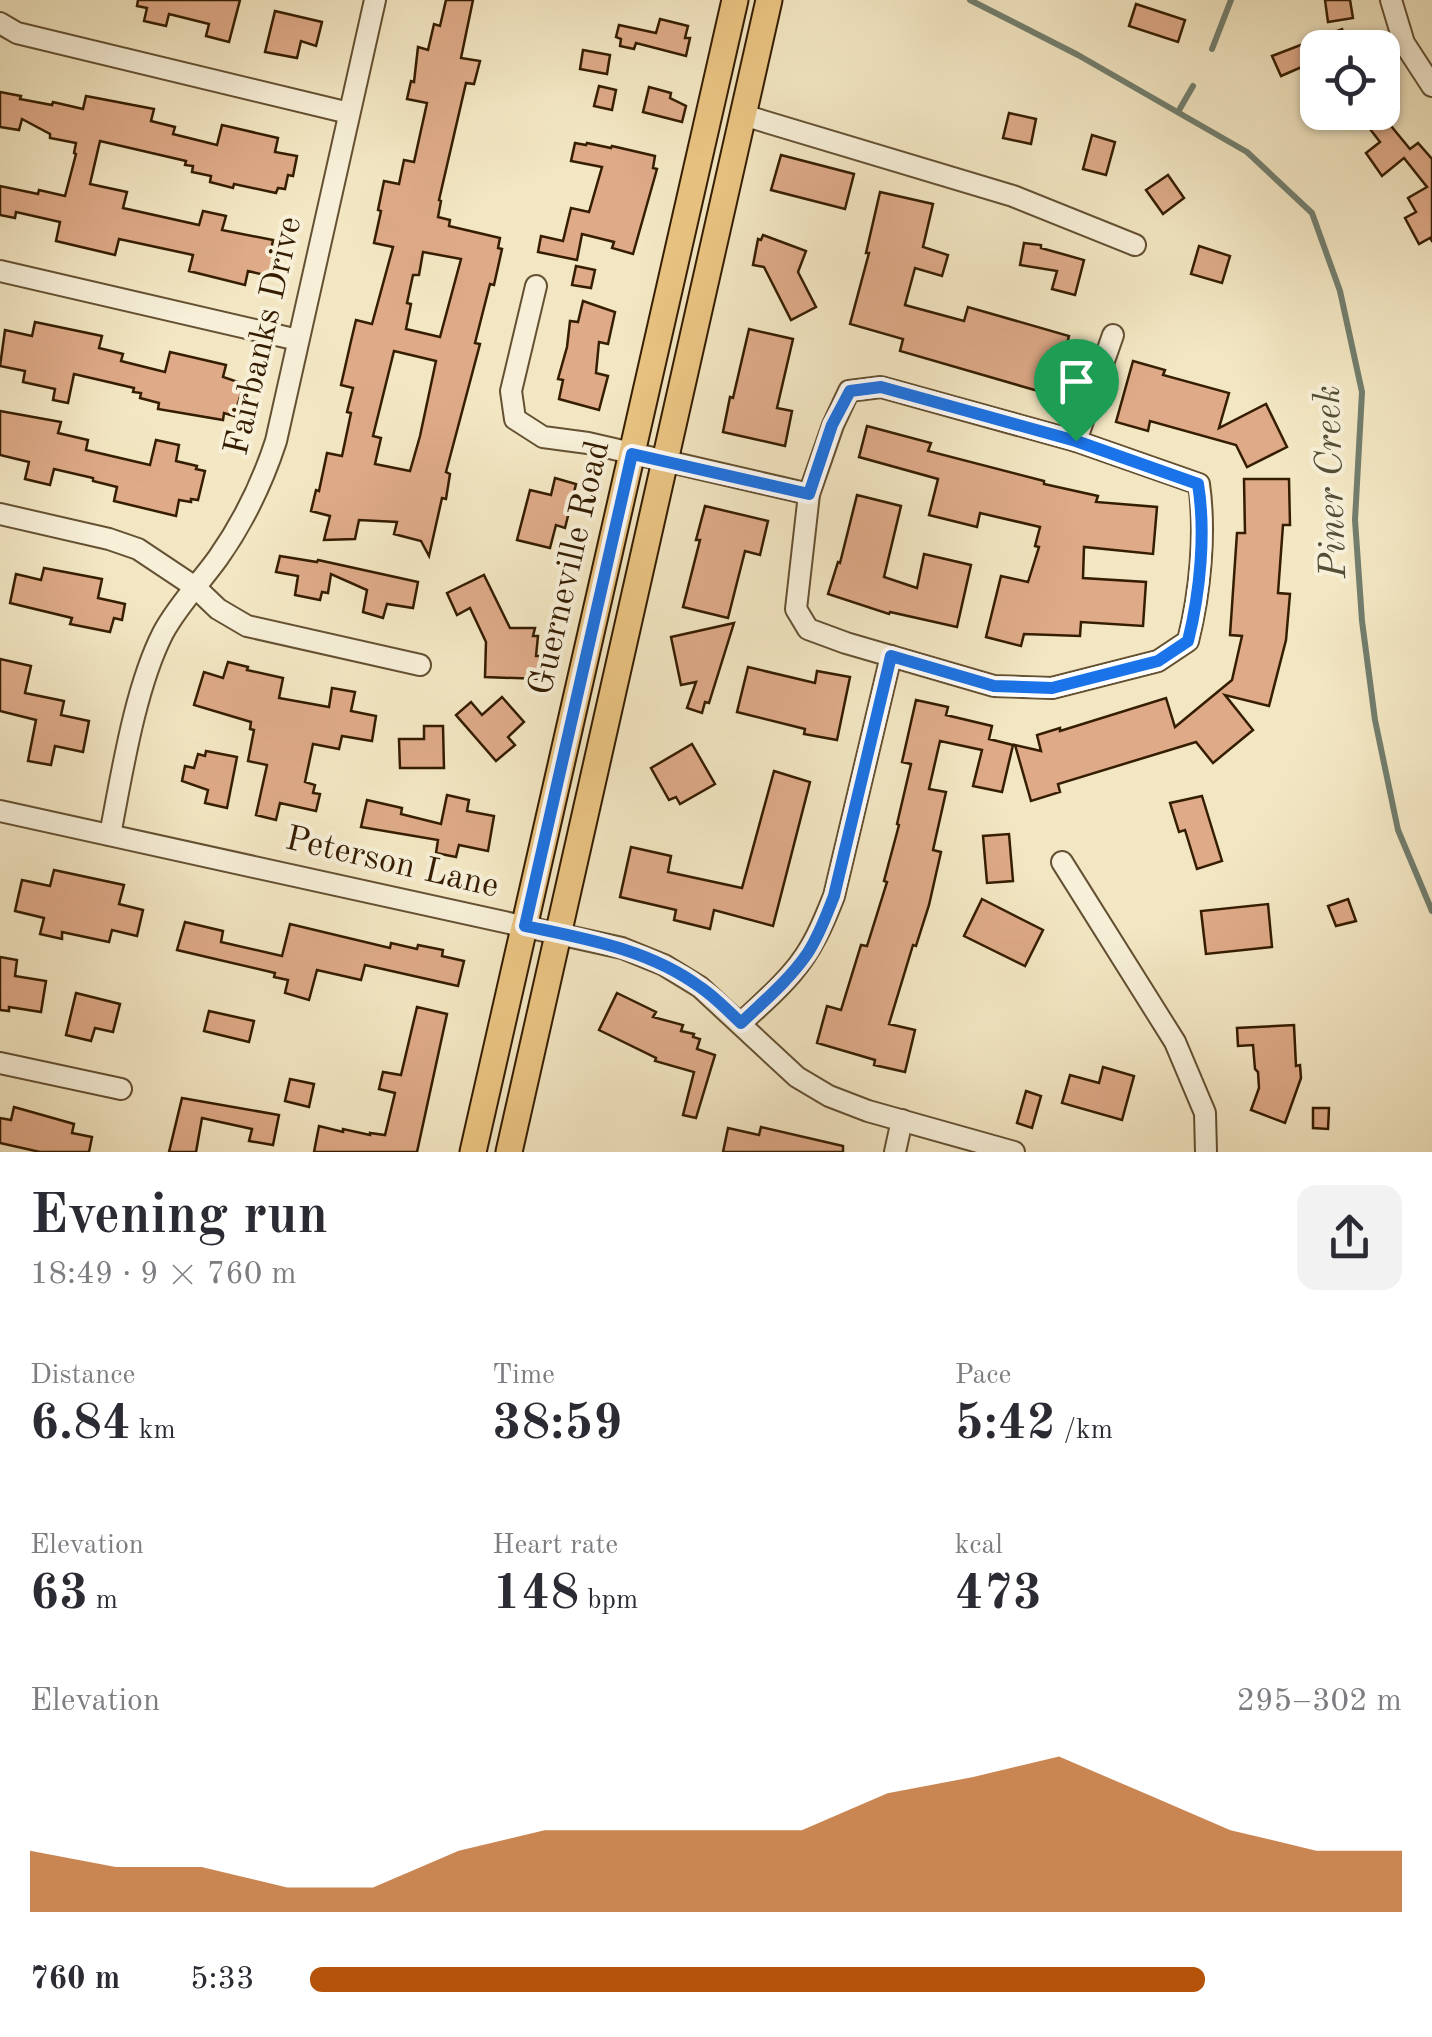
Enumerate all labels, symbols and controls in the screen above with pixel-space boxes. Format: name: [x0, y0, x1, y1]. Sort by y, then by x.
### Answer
map controls: [1300, 30, 1400, 130]
button: locate: [1300, 30, 1400, 130]
street label: Fairbanks Drive: [220, 213, 308, 459]
pin: [1034, 339, 1119, 442]
icon: arrive: [1049, 354, 1104, 409]
water label: Piner Creek: [1310, 385, 1354, 580]
street label: Guerneville Road: [524, 437, 616, 699]
street label: Peterson Lane: [282, 821, 502, 905]
button: share: [1297, 1185, 1402, 1290]
text: Evening run: [30, 1190, 328, 1245]
text: 18:49 · 9 × 760 m: [30, 1259, 297, 1291]
text: Distance: [30, 1362, 135, 1390]
text: Time: [492, 1362, 555, 1390]
text: Pace: [955, 1362, 1011, 1390]
text: 6.84: [30, 1400, 131, 1450]
text: 38:59: [492, 1400, 622, 1450]
text: 5:42: [955, 1400, 1056, 1450]
text: km: [131, 1417, 176, 1445]
text: /km: [1056, 1417, 1113, 1445]
text: Elevation: [30, 1532, 144, 1560]
text: Heart rate: [492, 1532, 618, 1560]
text: kcal: [955, 1532, 1003, 1560]
text: 63: [30, 1570, 88, 1620]
text: 148: [492, 1570, 579, 1620]
text: 473: [955, 1570, 1042, 1620]
text: m: [88, 1587, 118, 1615]
text: bpm: [579, 1587, 638, 1615]
text: Elevation: [30, 1686, 160, 1718]
text: 295–302 m: [1236, 1686, 1402, 1718]
text: 760 m: [30, 1964, 120, 1996]
text: 5:33: [190, 1964, 255, 1996]

